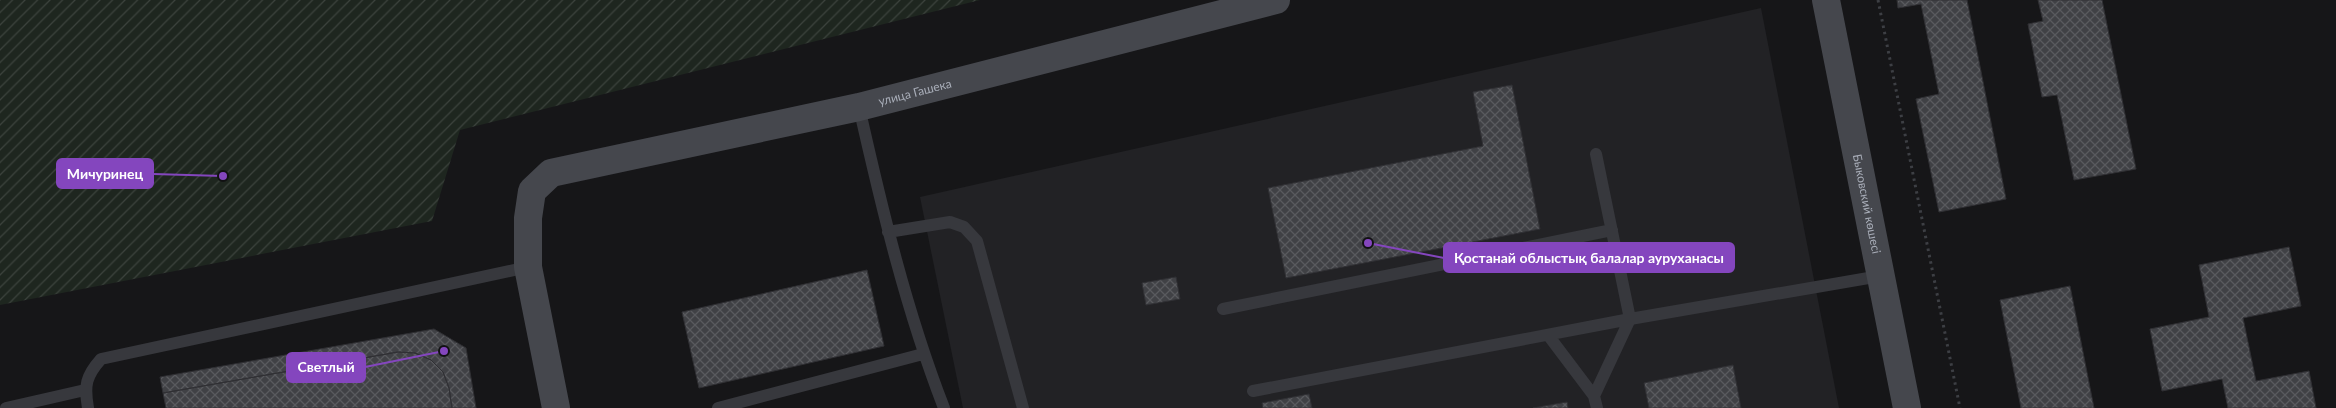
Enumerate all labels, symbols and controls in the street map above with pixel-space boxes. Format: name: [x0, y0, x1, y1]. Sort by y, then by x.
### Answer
street label: улица Гашека: [877, 76, 953, 109]
street label: Быковский көшесі: [1850, 153, 1884, 255]
callout: Мичуринец: [57, 159, 153, 188]
text: Мичуринец: [67, 165, 143, 182]
callout: Қостанай облыстық балалар ауруханасы: [1444, 243, 1734, 272]
text: Қостанай облыстық балалар ауруханасы: [1454, 249, 1724, 266]
callout: Светлый: [287, 353, 365, 382]
text: Светлый: [297, 358, 355, 375]

